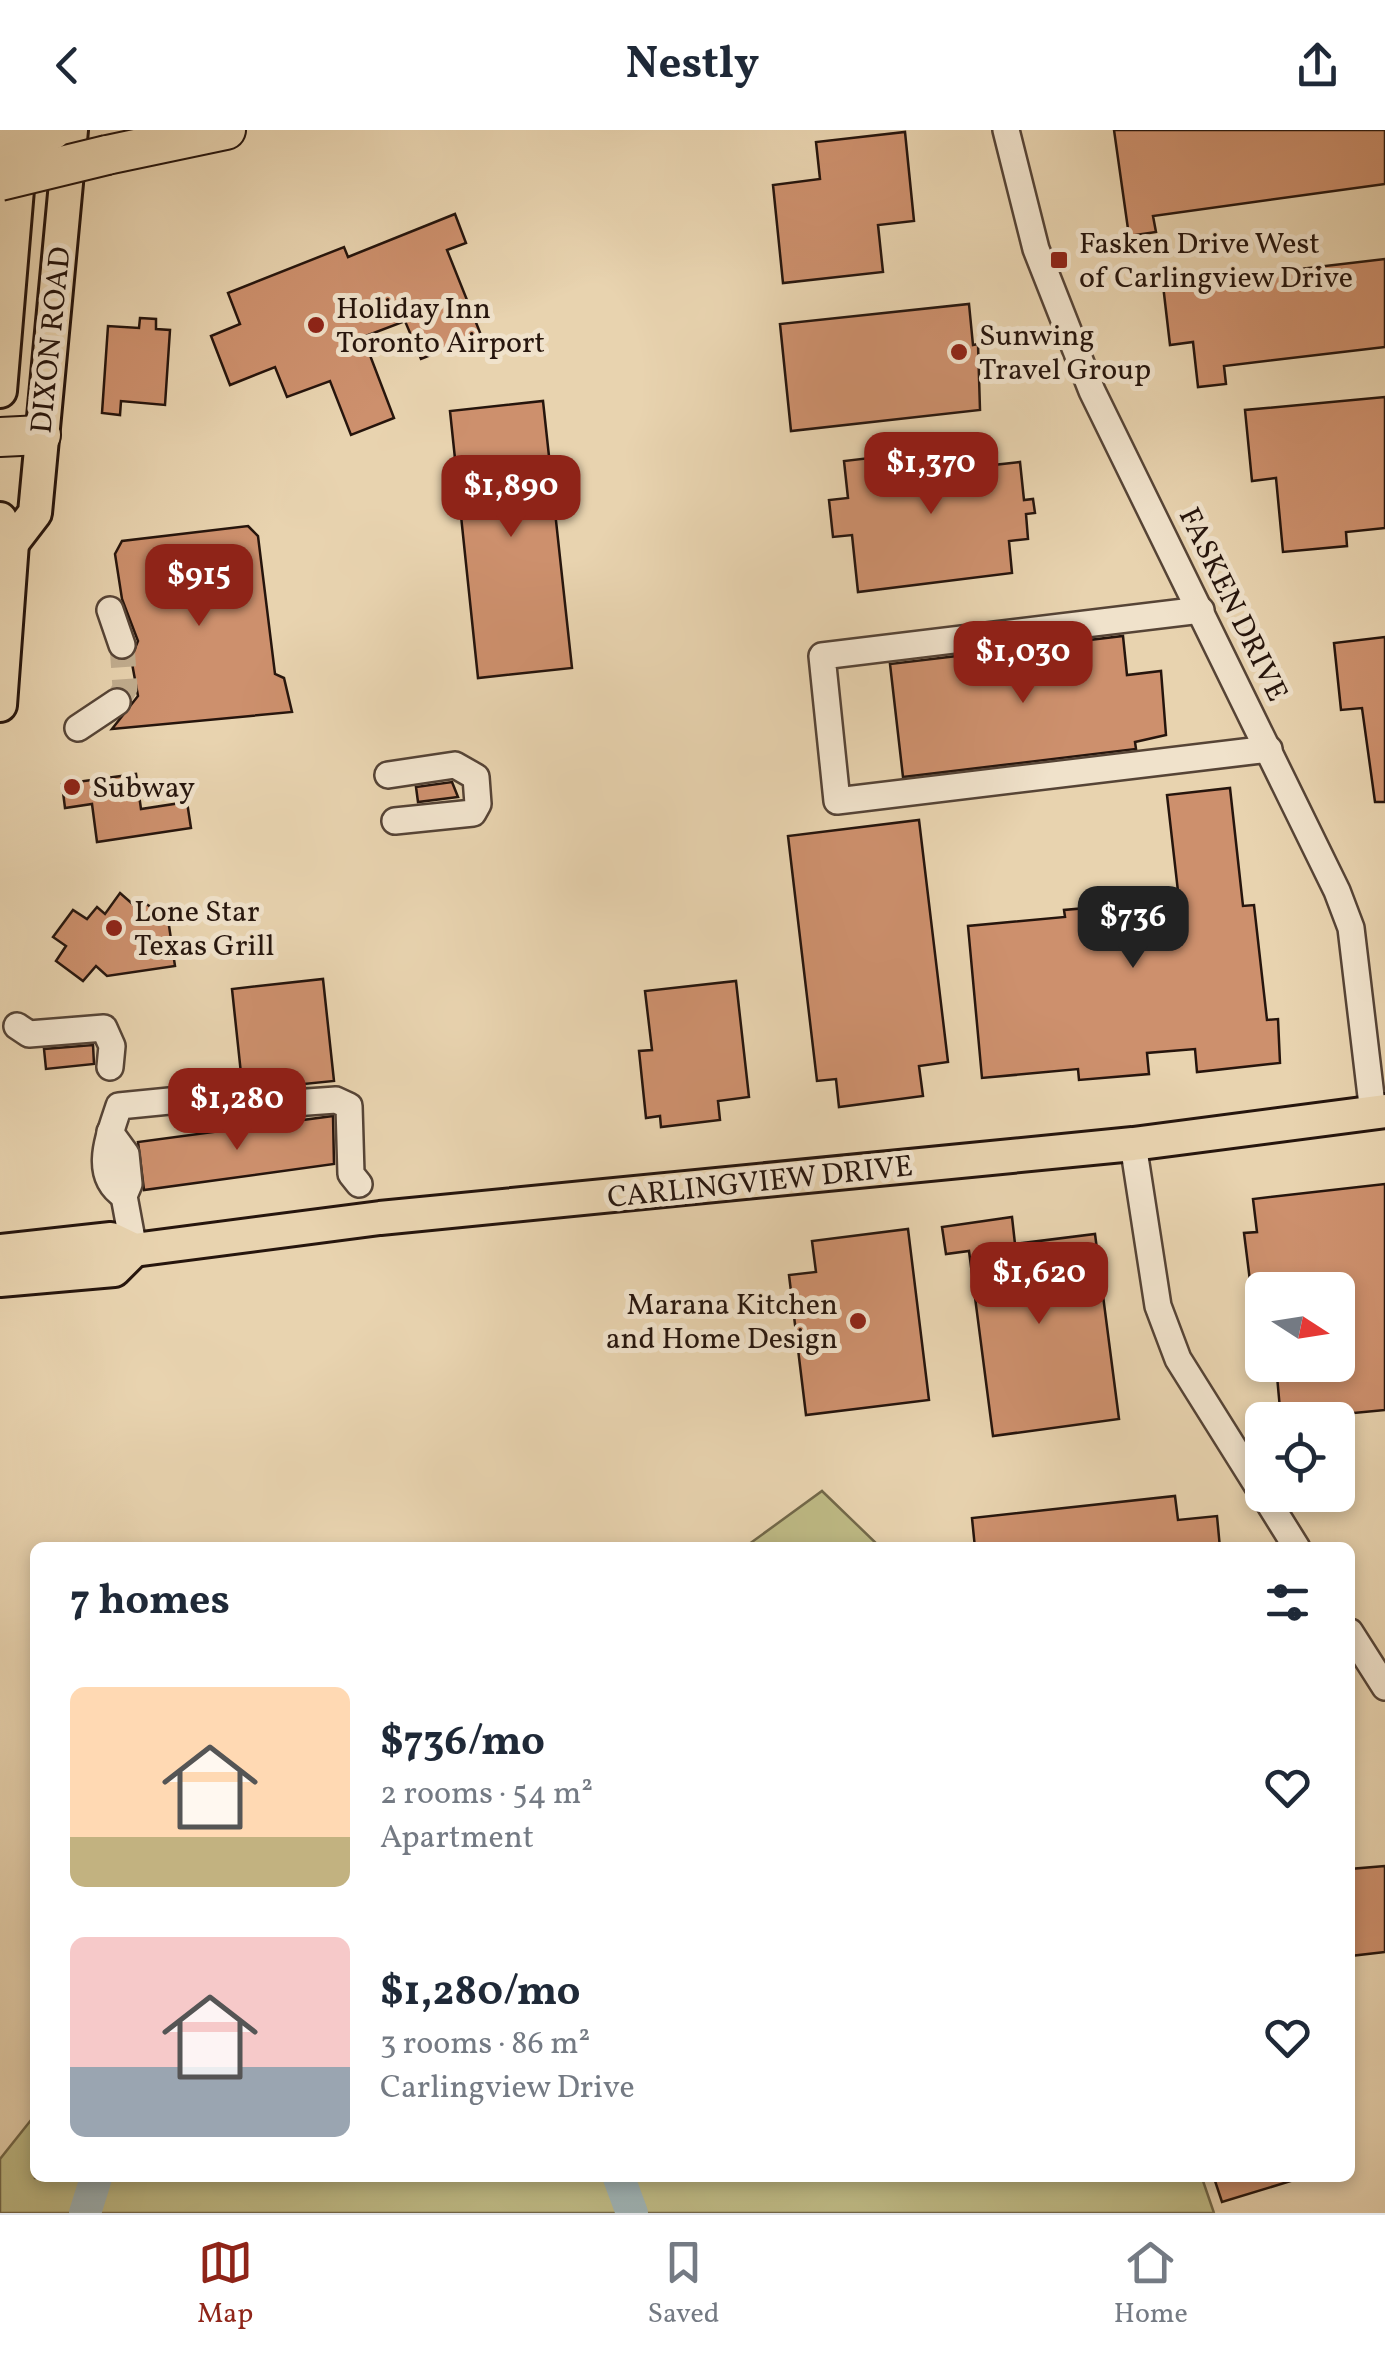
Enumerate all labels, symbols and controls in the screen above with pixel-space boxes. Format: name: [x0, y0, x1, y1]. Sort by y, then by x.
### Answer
text: Nestly: [626, 34, 759, 97]
icon: back: [40, 38, 95, 93]
icon: share: [1290, 38, 1345, 93]
place label: Fasken Drive West of Carlingview Drive: [1079, 224, 1353, 300]
street label: DIXON ROAD: [21, 245, 83, 436]
marker: Fasken Drive West of Carlingview Drive: [1048, 249, 1070, 271]
place label: Holiday Inn Toronto Airport: [336, 289, 545, 365]
marker: Holiday Inn Toronto Airport: [305, 314, 327, 336]
place label: Sunwing Travel Group: [979, 316, 1151, 392]
marker: Sunwing Travel Group: [948, 341, 970, 363]
pin: $1,370: [850, 432, 1012, 517]
text: $1,370: [886, 442, 976, 486]
pin: $1,890: [430, 455, 592, 540]
text: $1,890: [463, 465, 559, 509]
street label: FASKEN DRIVE: [1167, 501, 1297, 709]
pin: $915: [140, 544, 258, 629]
text: $915: [167, 554, 231, 598]
pin: $1,030: [942, 621, 1104, 706]
text: $1,030: [976, 631, 1070, 675]
place label: Subway: [92, 768, 195, 810]
marker: Subway: [61, 776, 83, 798]
pin: $736: [1074, 886, 1192, 971]
place label: Lone Star Texas Grill: [134, 892, 275, 968]
text: $736: [1100, 896, 1166, 940]
marker: Lone Star Texas Grill: [103, 917, 125, 939]
pin: $1,280: [156, 1068, 318, 1153]
text: $1,280: [190, 1078, 284, 1122]
street label: CARLINGVIEW DRIVE: [605, 1146, 915, 1220]
pin: $1,620: [958, 1242, 1120, 1327]
text: $1,620: [992, 1252, 1086, 1296]
north arrow: [1245, 1272, 1355, 1382]
map controls: [1245, 1272, 1355, 1512]
place label: Marana Kitchen and Home Design: [606, 1285, 838, 1361]
marker: Marana Kitchen and Home Design: [847, 1310, 869, 1332]
button: locate: [1245, 1402, 1355, 1512]
text: 7 homes: [70, 1573, 230, 1632]
icon: filters: [1260, 1575, 1315, 1630]
text: $736/mo: [380, 1714, 545, 1773]
icon: home: [150, 1727, 270, 1847]
icon: heart: [1260, 1760, 1315, 1815]
text: 2 rooms · 54 m²: [380, 1773, 593, 1817]
text: Apartment: [380, 1817, 534, 1861]
text: $1,280/mo: [380, 1964, 581, 2023]
icon: home: [150, 1977, 270, 2097]
icon: heart: [1260, 2010, 1315, 2065]
text: 3 rooms · 86 m²: [380, 2023, 590, 2067]
text: Carlingview Drive: [380, 2067, 635, 2111]
tab: Map: [197, 2235, 253, 2334]
tab: Saved: [647, 2235, 720, 2334]
tab: Home: [1114, 2235, 1188, 2334]

